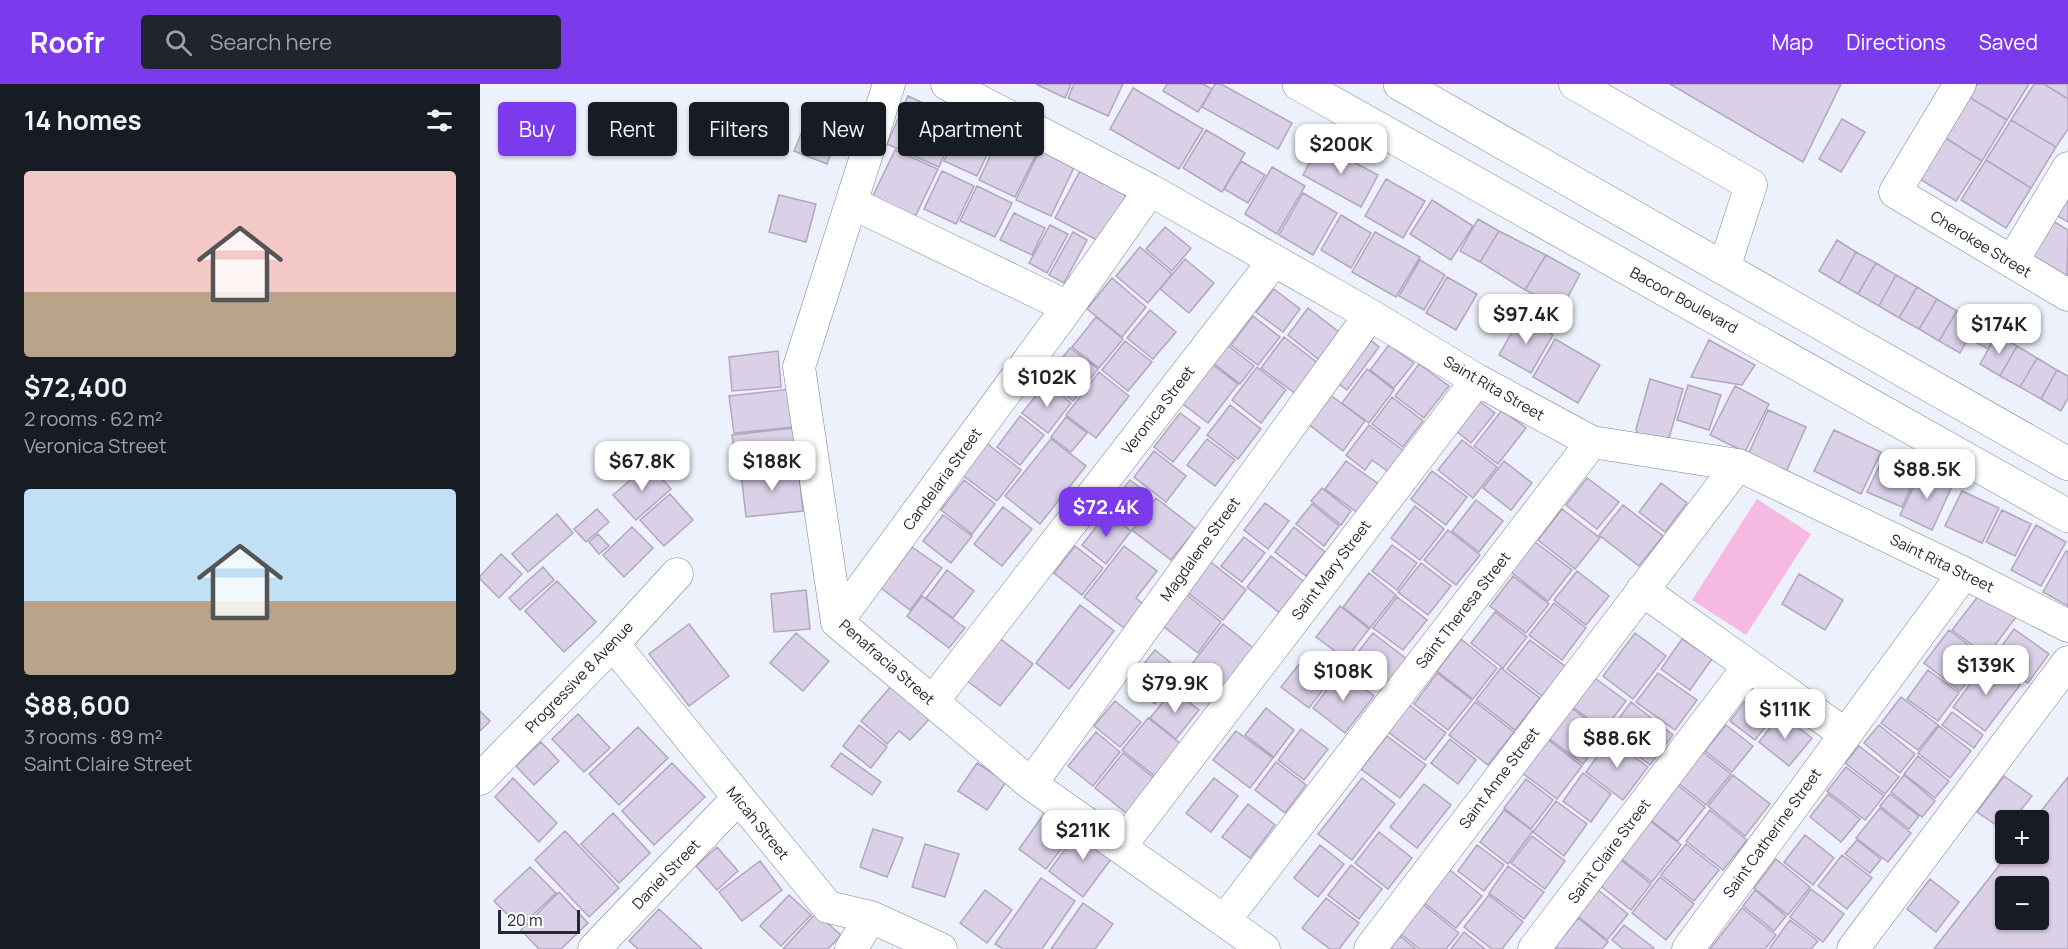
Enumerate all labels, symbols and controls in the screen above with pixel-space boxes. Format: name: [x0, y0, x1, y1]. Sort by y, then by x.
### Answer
search box: [141, 15, 561, 69]
text: Roofr: [30, 23, 105, 61]
icon: search: [162, 26, 195, 59]
text: Search here: [210, 27, 332, 57]
text: Map: [1772, 28, 1813, 56]
text: Directions: [1846, 28, 1946, 56]
text: Saved: [1979, 28, 2038, 56]
text: 14 homes: [24, 102, 142, 138]
chip: Buy: [498, 102, 576, 156]
chip: Rent: [588, 102, 677, 156]
chip: Filters: [689, 102, 789, 156]
chip: New: [801, 102, 886, 156]
chip: Apartment: [898, 102, 1044, 156]
icon: filters: [423, 104, 456, 137]
pin: $200K: [1299, 124, 1383, 175]
text: $200K: [1309, 130, 1373, 157]
street label: Cherokee Street: [1927, 206, 2035, 282]
icon: home: [186, 210, 294, 318]
street label: Bacoor Boulevard: [1626, 262, 1742, 338]
pin: $97.4K: [1477, 294, 1575, 345]
text: $97.4K: [1493, 300, 1559, 327]
pin: $174K: [1957, 304, 2041, 355]
text: $174K: [1971, 310, 2027, 337]
street label: Saint Rita Street: [1440, 351, 1548, 425]
pin: $102K: [1005, 357, 1089, 408]
street label: Veronica Street: [1117, 361, 1199, 459]
text: $102K: [1017, 363, 1077, 390]
text: $72,400: [24, 369, 128, 405]
text: 2 rooms · 62 m²: [24, 405, 163, 432]
street label: Candelaria Street: [898, 424, 986, 534]
text: Veronica Street: [24, 432, 167, 459]
pin: $67.8K: [593, 441, 691, 492]
pin: $188K: [730, 441, 814, 492]
text: $67.8K: [609, 447, 675, 474]
text: $188K: [743, 447, 801, 474]
pin: $88.5K: [1878, 449, 1976, 500]
text: $88.5K: [1893, 455, 1961, 482]
pin: $72.4K: [1057, 487, 1155, 538]
text: $72.4K: [1073, 493, 1139, 520]
street label: Magdalene Street: [1155, 493, 1245, 605]
street label: Saint Mary Street: [1286, 516, 1376, 624]
icon: home: [186, 528, 294, 636]
street label: Saint Rita Street: [1886, 529, 1998, 597]
street label: Saint Theresa Street: [1411, 547, 1515, 673]
street label: Penafracia Street: [835, 615, 939, 709]
street label: Progressive 8 Avenue: [520, 616, 638, 737]
pin: $139K: [1944, 645, 2028, 696]
pin: $108K: [1301, 651, 1385, 702]
text: $139K: [1957, 651, 2015, 678]
text: $108K: [1313, 657, 1373, 684]
pin: $79.9K: [1126, 663, 1224, 714]
text: $79.9K: [1142, 669, 1209, 696]
text: $88,600: [24, 687, 130, 723]
pin: $111K: [1743, 689, 1827, 740]
text: $111K: [1759, 695, 1811, 722]
pin: $88.6K: [1568, 718, 1666, 769]
text: 3 rooms · 89 m²: [24, 723, 163, 750]
street label: Saint Anne Street: [1454, 723, 1544, 833]
text: $88.6K: [1583, 724, 1651, 751]
text: Saint Claire Street: [24, 750, 192, 777]
street label: Saint Catherine Street: [1718, 764, 1826, 902]
street label: Micah Street: [722, 782, 794, 864]
street label: Saint Claire Street: [1563, 794, 1655, 908]
pin: $211K: [1041, 810, 1125, 861]
map controls: [1995, 810, 2049, 930]
button: +: [1995, 810, 2049, 864]
text: $211K: [1056, 816, 1110, 843]
street label: Daniel Street: [627, 834, 705, 914]
button: −: [1995, 876, 2049, 930]
scale bar: [498, 907, 580, 934]
text: 20 m: [507, 909, 543, 931]

